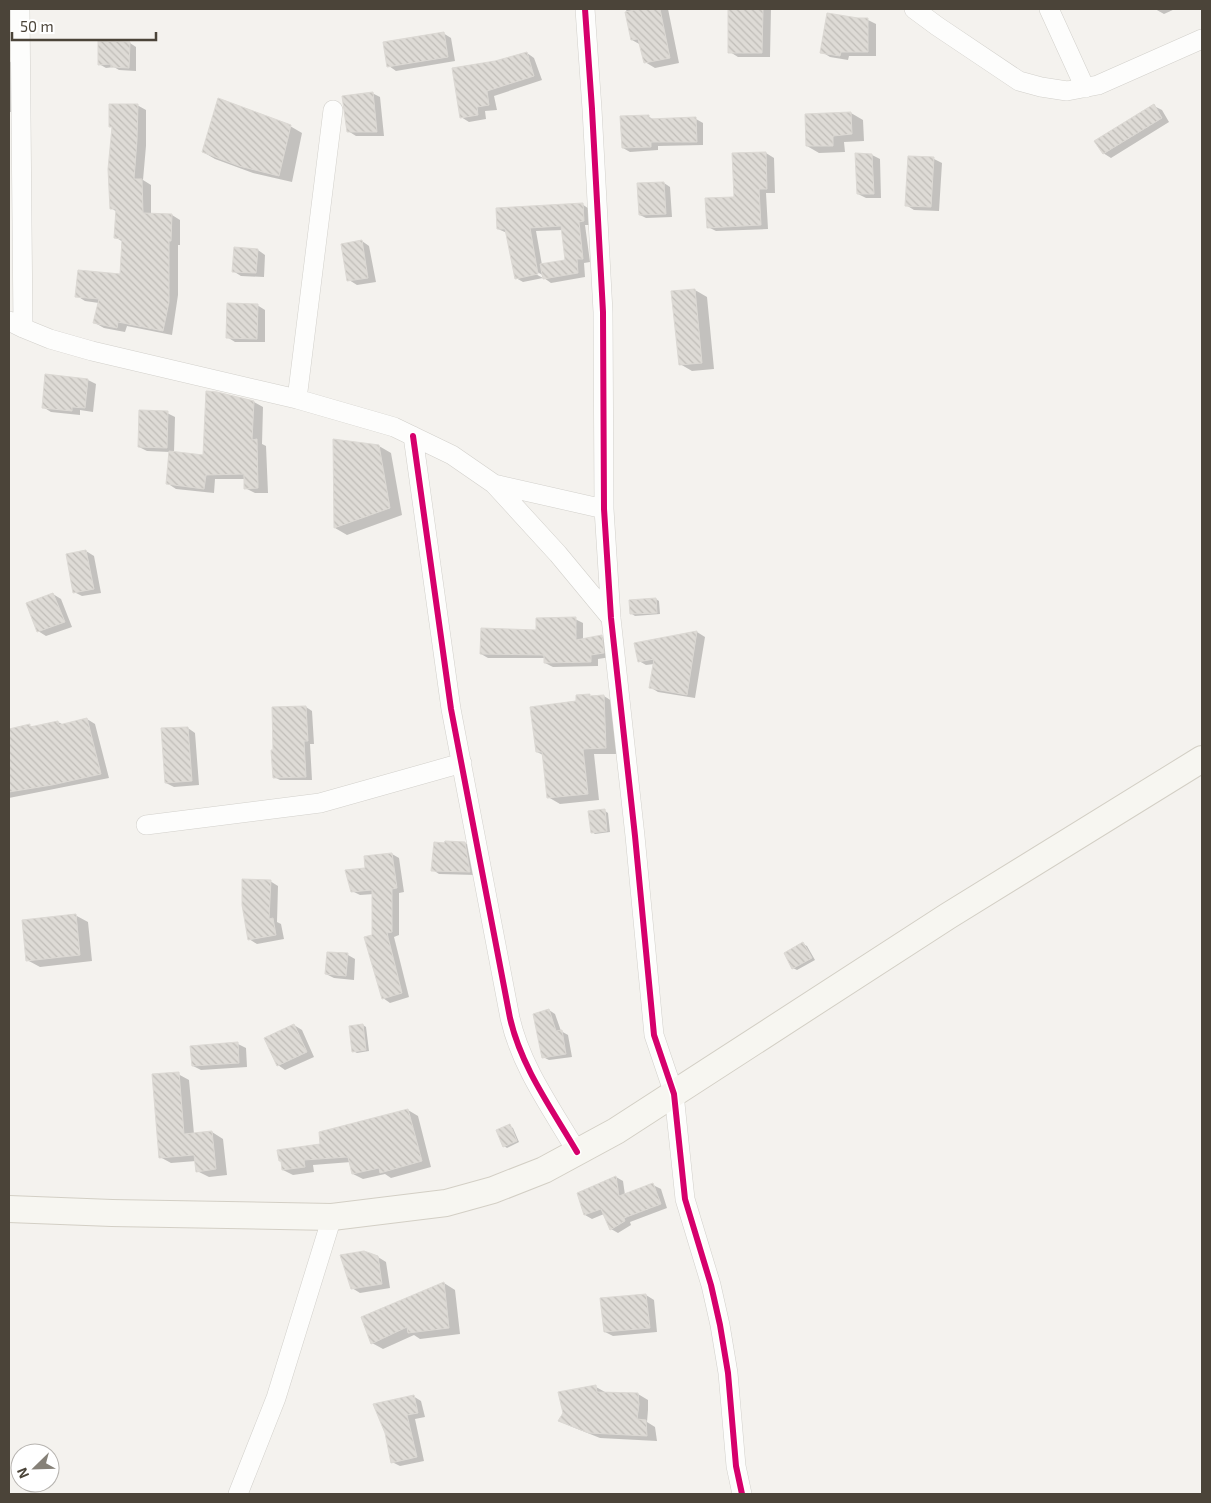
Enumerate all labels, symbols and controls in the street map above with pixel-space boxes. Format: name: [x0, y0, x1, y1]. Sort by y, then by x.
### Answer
scale bar: [12, 10, 156, 42]
text: 50 m: [20, 17, 54, 35]
north arrow: [10, 1443, 60, 1493]
text: N: [13, 1465, 32, 1481]

